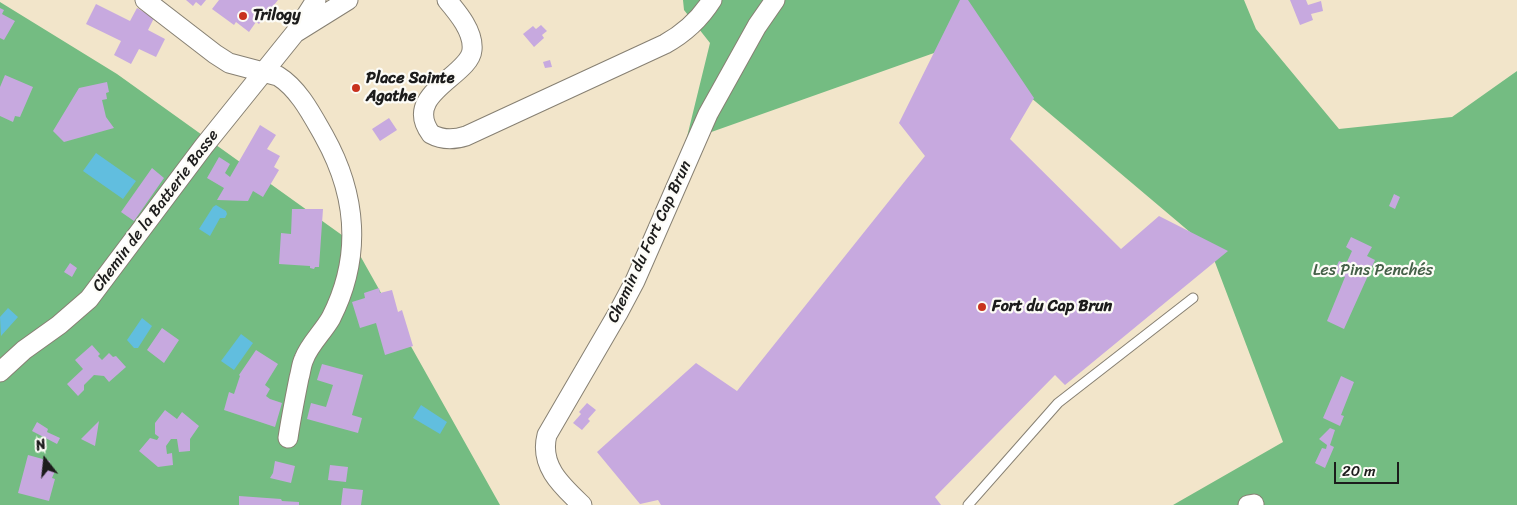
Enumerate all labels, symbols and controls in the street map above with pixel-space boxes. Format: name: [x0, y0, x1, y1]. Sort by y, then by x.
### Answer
place label: Trilogy: [253, 6, 301, 26]
marker: Trilogy: [237, 10, 249, 22]
place label: Place Sainte Agathe: [366, 69, 454, 107]
marker: Place Sainte Agathe: [350, 82, 362, 94]
street label: Chemin de la Batterie Basse: [89, 126, 223, 296]
street label: Chemin du Fort Cap Brun: [604, 158, 696, 326]
park label: Les Pins Penchés: [1313, 261, 1433, 281]
place label: Fort du Cap Brun: [992, 297, 1112, 317]
marker: Fort du Cap Brun: [976, 301, 988, 313]
text: N: [33, 432, 49, 458]
north arrow: [20, 435, 70, 485]
scale bar: [1337, 452, 1402, 484]
text: 20 m: [1342, 458, 1376, 484]

